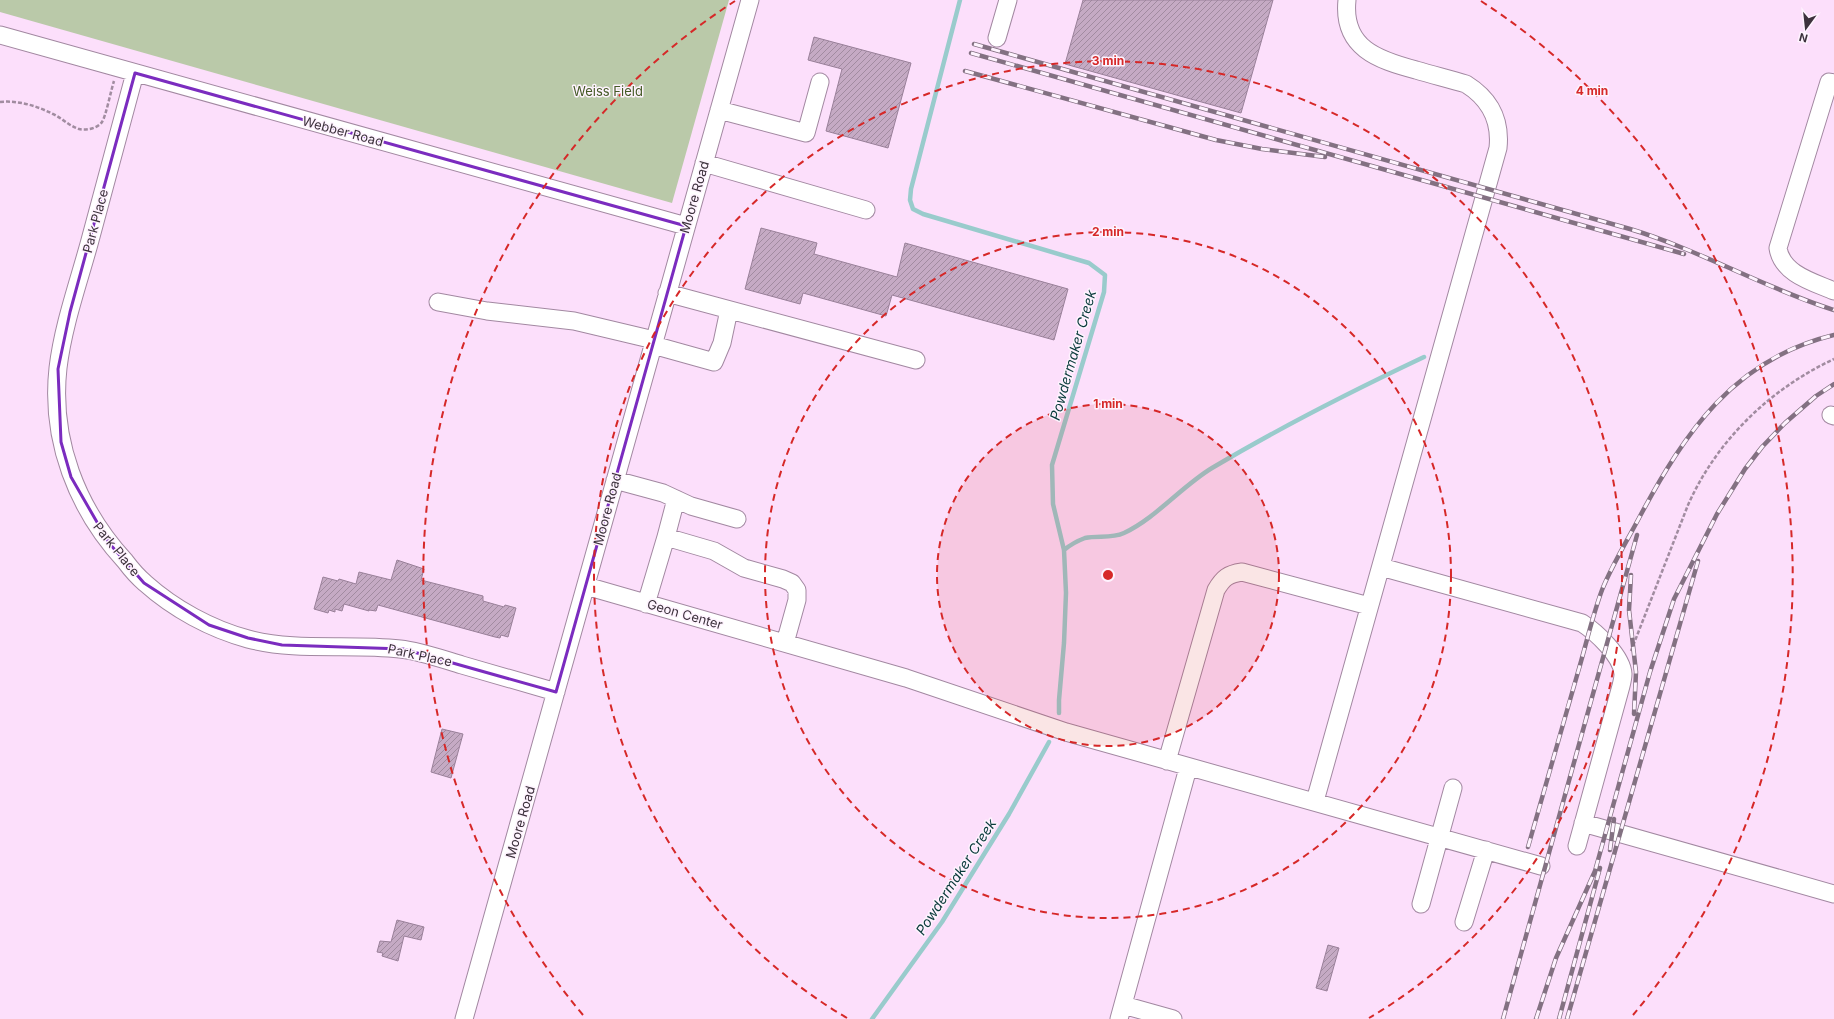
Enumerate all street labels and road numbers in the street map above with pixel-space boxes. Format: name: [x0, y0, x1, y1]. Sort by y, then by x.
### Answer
street label: Webber Road: [301, 113, 385, 149]
street label: Moore Road: [676, 159, 712, 235]
street label: Park Place: [79, 187, 111, 255]
street label: Moore Road: [590, 471, 624, 547]
street label: Park Place: [90, 519, 144, 579]
street label: Geon Center: [645, 596, 725, 632]
street label: Park Place: [386, 640, 454, 670]
street label: Moore Road: [502, 784, 538, 860]

